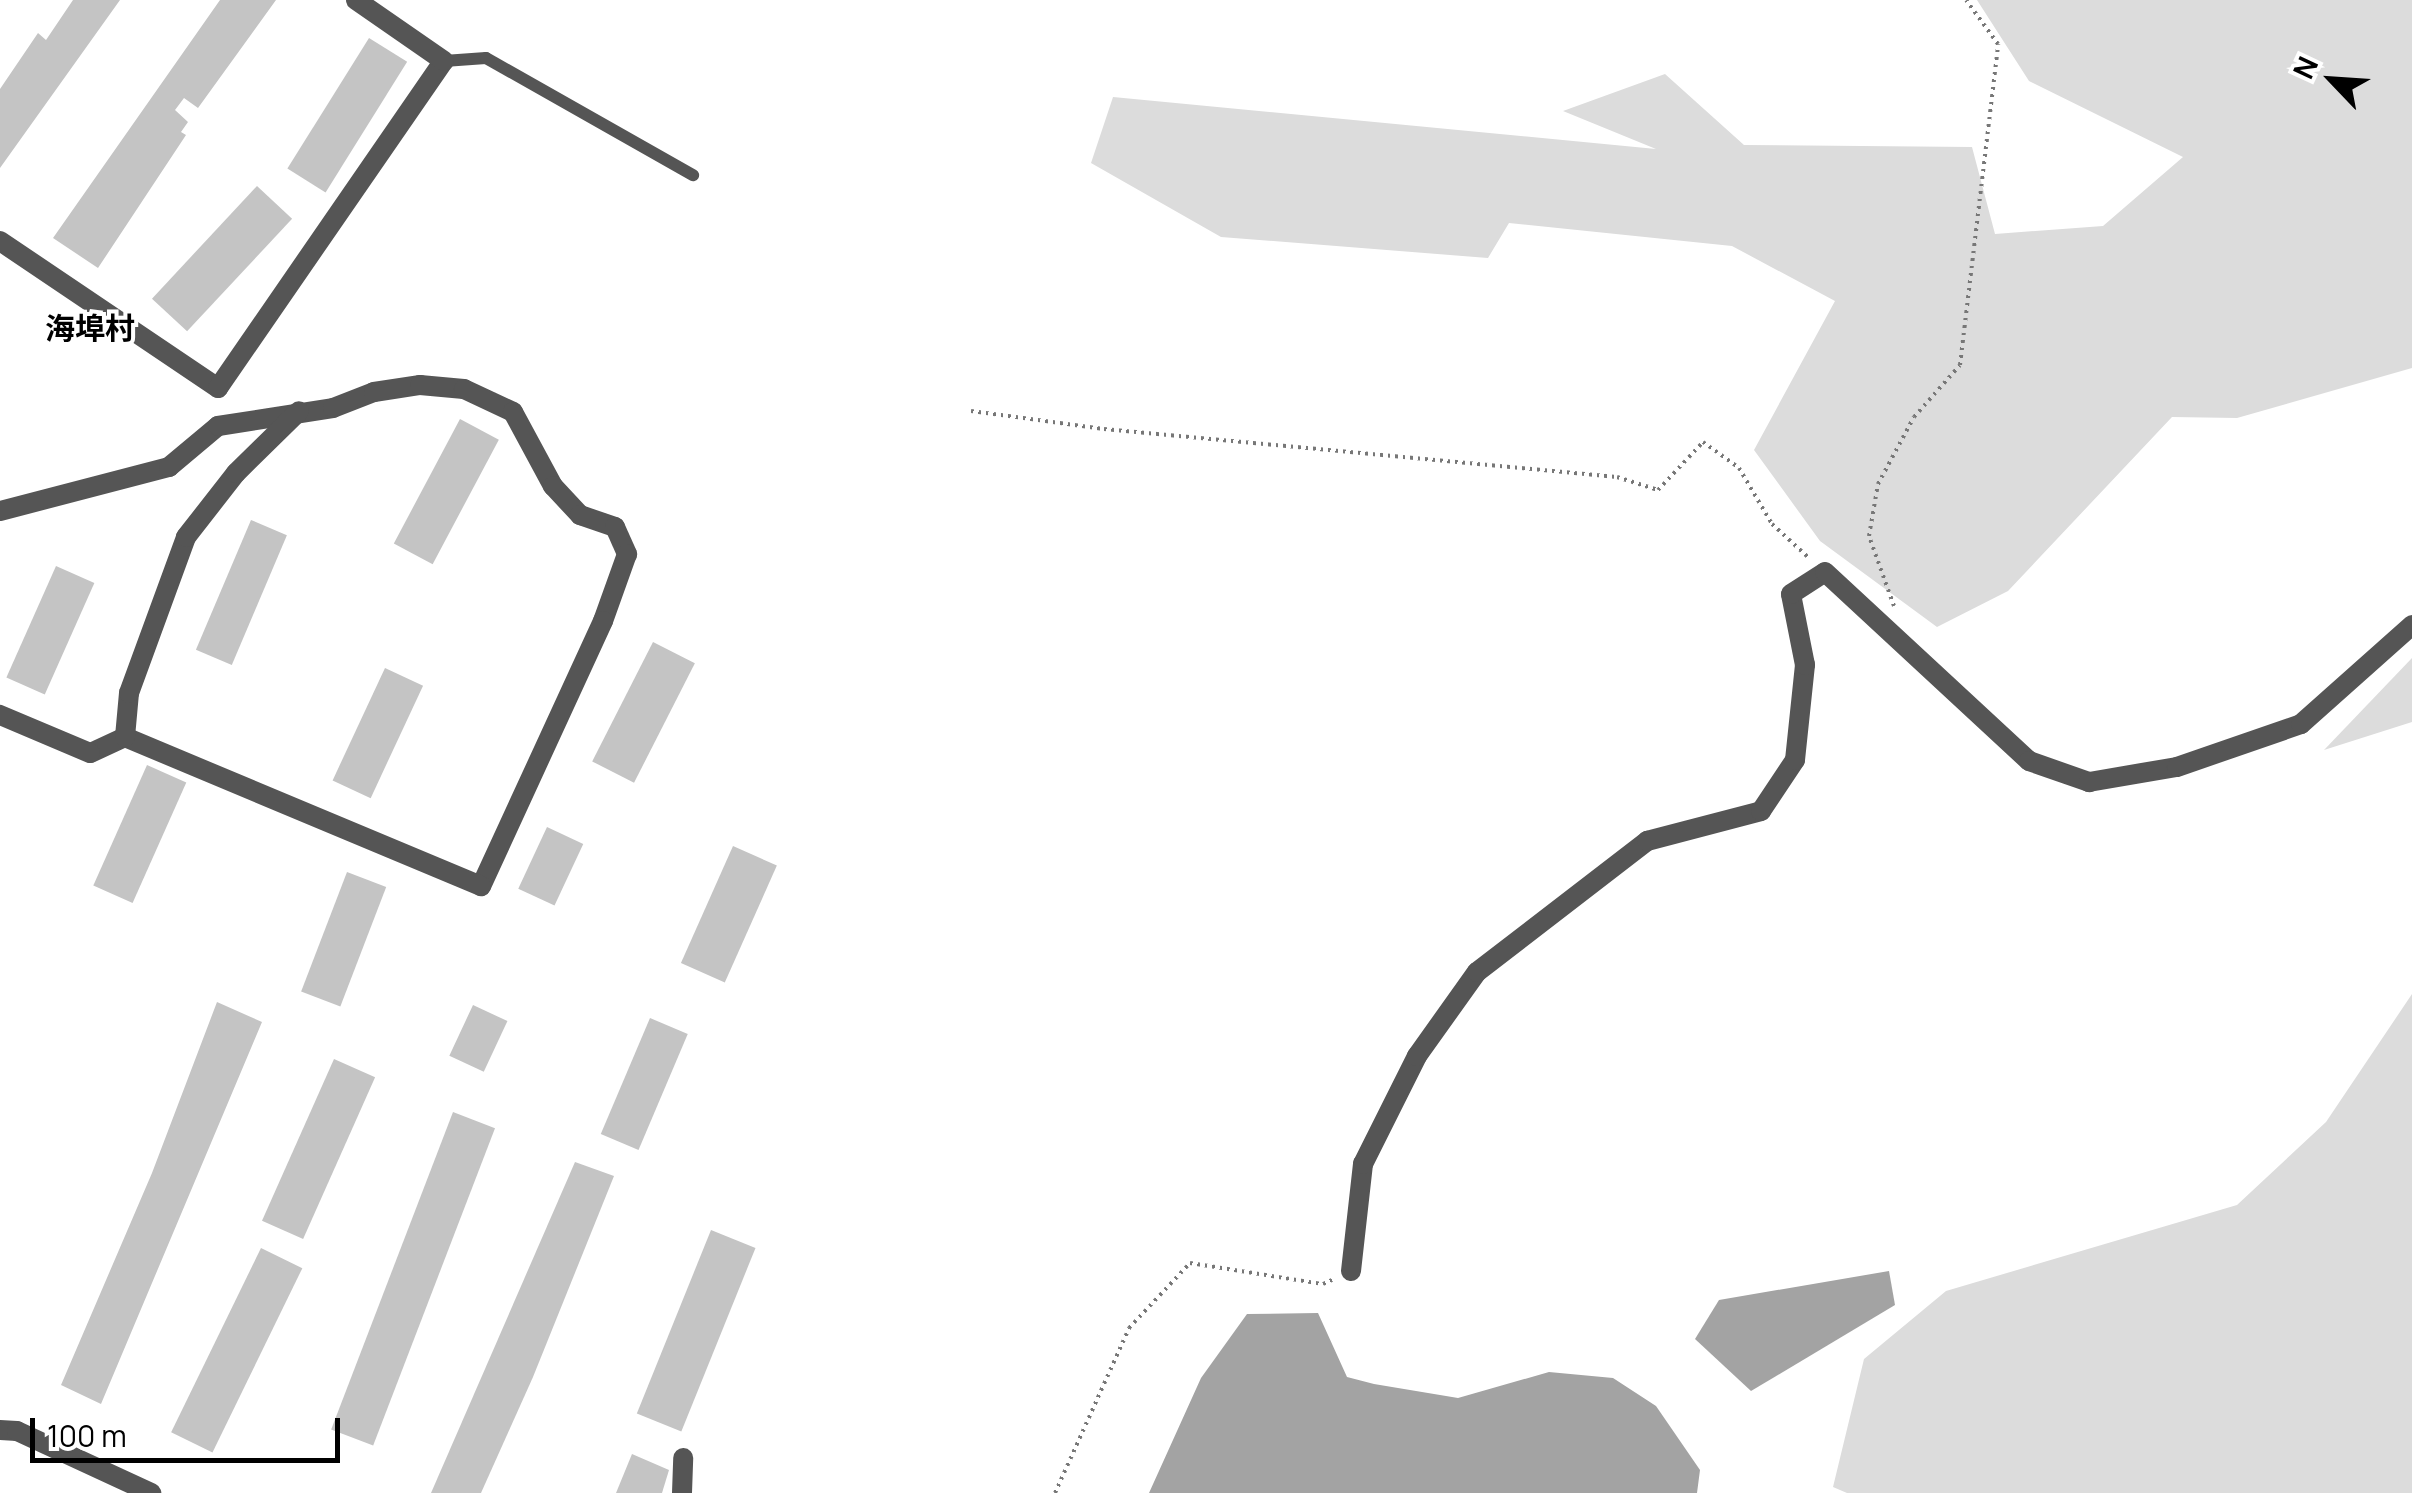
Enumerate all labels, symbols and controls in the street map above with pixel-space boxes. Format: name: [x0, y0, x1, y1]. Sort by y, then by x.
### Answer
north arrow: [2282, 30, 2382, 130]
text: N: [2283, 50, 2326, 84]
district label: 海埠村: [45, 310, 135, 346]
scale bar: [35, 1398, 345, 1460]
text: 100 m: [47, 1415, 127, 1456]

